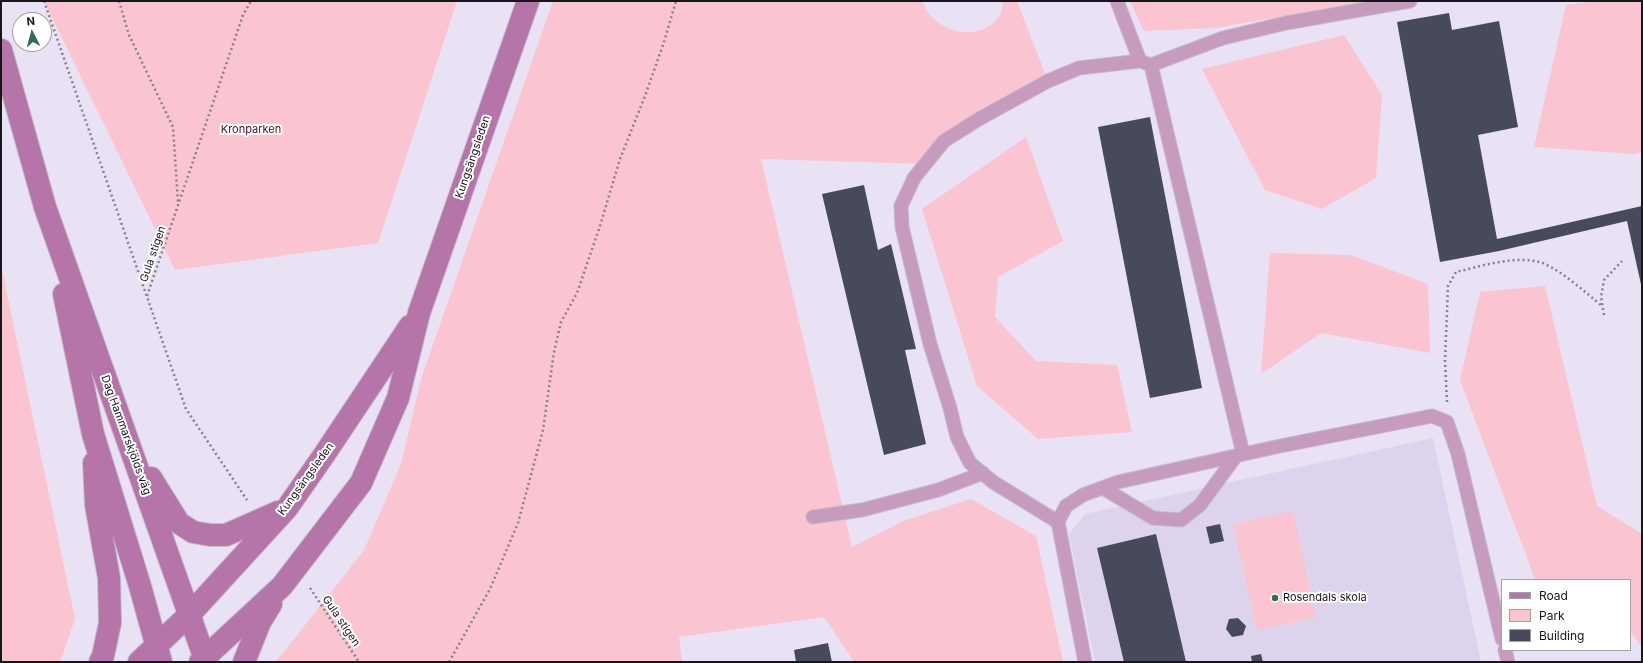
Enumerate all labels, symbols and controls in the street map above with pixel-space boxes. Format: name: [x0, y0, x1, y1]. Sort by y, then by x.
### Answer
north arrow: [12, 12, 52, 52]
text: N: [26, 14, 36, 28]
street label: Kungsängsleden: [453, 114, 493, 200]
park label: Kronparken: [221, 123, 281, 137]
street label: Gula stigen: [137, 224, 169, 284]
street label: Dag Hammarskjölds väg: [98, 373, 154, 497]
street label: Kungsängsleden: [275, 440, 337, 518]
legend: [1501, 579, 1631, 651]
text: Road: [1539, 588, 1568, 603]
place label: Rosendals skola: [1283, 591, 1367, 605]
street label: Gula stigen: [319, 593, 363, 649]
marker: Rosendals skola: [1270, 593, 1280, 603]
text: Park: [1539, 608, 1565, 623]
text: Building: [1539, 628, 1584, 643]

